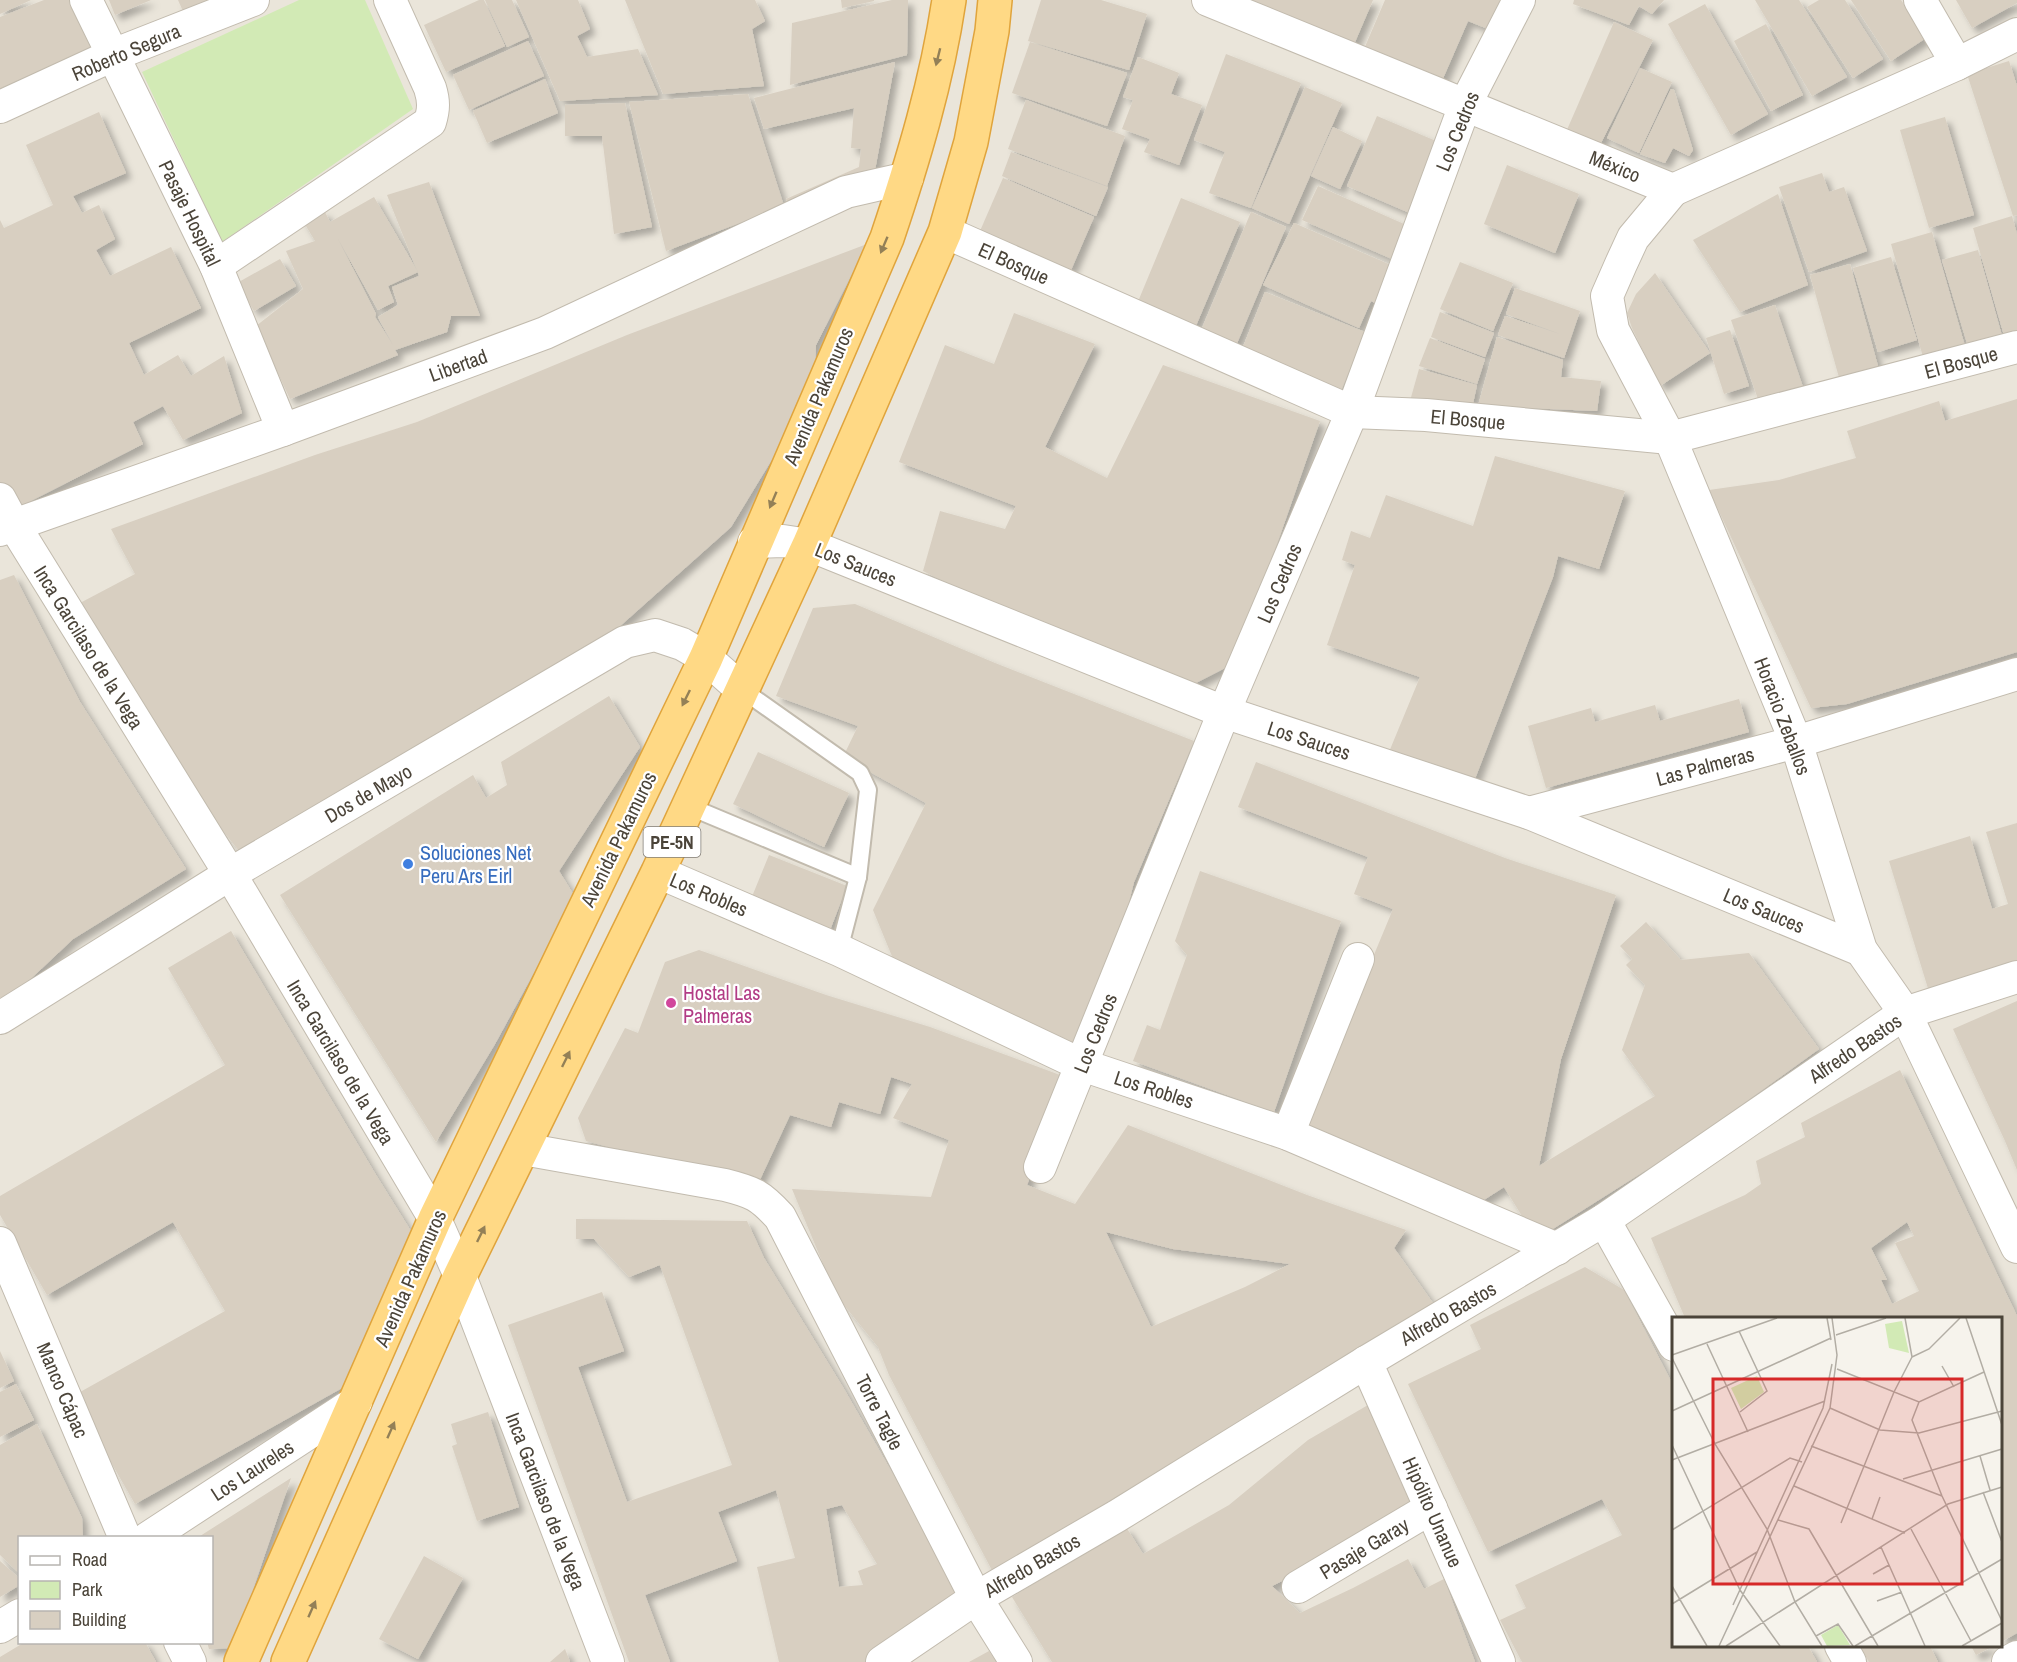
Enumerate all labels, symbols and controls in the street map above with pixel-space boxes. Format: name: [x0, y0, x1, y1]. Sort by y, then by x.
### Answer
street label: Roberto Segura: [67, 17, 185, 87]
one-way arrow: [932, 48, 942, 67]
street label: Los Cedros: [1429, 87, 1485, 175]
street label: México: [1585, 144, 1645, 188]
street label: Pasaje Hospital: [153, 155, 227, 271]
street label: El Bosque: [974, 235, 1054, 291]
one-way arrow: [879, 236, 889, 254]
street label: Avenida Pakamuros: [776, 323, 859, 470]
street label: El Bosque: [1921, 339, 2001, 385]
street label: Libertad: [425, 342, 491, 388]
street label: El Bosque: [1430, 402, 1506, 436]
one-way arrow: [768, 492, 777, 509]
street label: Los Sauces: [811, 535, 901, 593]
street label: Los Cedros: [1250, 539, 1308, 627]
street label: Inca Garcilaso de la Vega: [28, 560, 150, 734]
street label: Horacio Zeballos: [1748, 653, 1818, 779]
one-way arrow: [682, 690, 691, 707]
street label: Los Sauces: [1264, 714, 1354, 766]
street label: Las Palmeras: [1653, 740, 1757, 792]
street label: Dos de Mayo: [319, 757, 417, 829]
street label: Avenida Pakamuros: [573, 767, 662, 912]
road number: PE-5N: [644, 827, 700, 857]
place label: Soluciones Net Peru Ars Eirl: [420, 839, 532, 889]
marker: Soluciones Net Peru Ars Eirl: [401, 857, 415, 871]
street label: Los Robles: [666, 866, 752, 922]
street label: Los Sauces: [1719, 881, 1809, 939]
street label: Inca Garcilaso de la Vega: [281, 975, 401, 1149]
place label: Hostal Las Palmeras: [683, 979, 760, 1029]
street label: Los Cedros: [1067, 989, 1123, 1077]
marker: Hostal Las Palmeras: [664, 996, 678, 1010]
street label: Alfredo Bastos: [1802, 1007, 1907, 1090]
one-way arrow: [562, 1050, 571, 1067]
street label: Los Robles: [1111, 1063, 1197, 1115]
street label: Avenida Pakamuros: [367, 1205, 452, 1352]
one-way arrow: [475, 1225, 485, 1243]
street label: Alfredo Bastos: [1394, 1275, 1501, 1352]
inset map: [1672, 1317, 2002, 1647]
street label: Manco Cápac: [31, 1338, 95, 1442]
street label: Torre Tagle: [850, 1370, 910, 1454]
street label: Inca Garcilaso de la Vega: [500, 1408, 592, 1594]
one-way arrow: [387, 1422, 396, 1439]
street label: Los Laureles: [205, 1433, 299, 1507]
street label: Hipólito Unanue: [1397, 1452, 1469, 1572]
street label: Pasaje Garay: [1314, 1510, 1414, 1585]
street label: Alfredo Bastos: [978, 1527, 1085, 1604]
legend: [18, 1536, 213, 1644]
text: Road: [72, 1547, 107, 1572]
text: Park: [72, 1577, 103, 1602]
one-way arrow: [307, 1599, 317, 1617]
text: Building: [72, 1607, 127, 1632]

